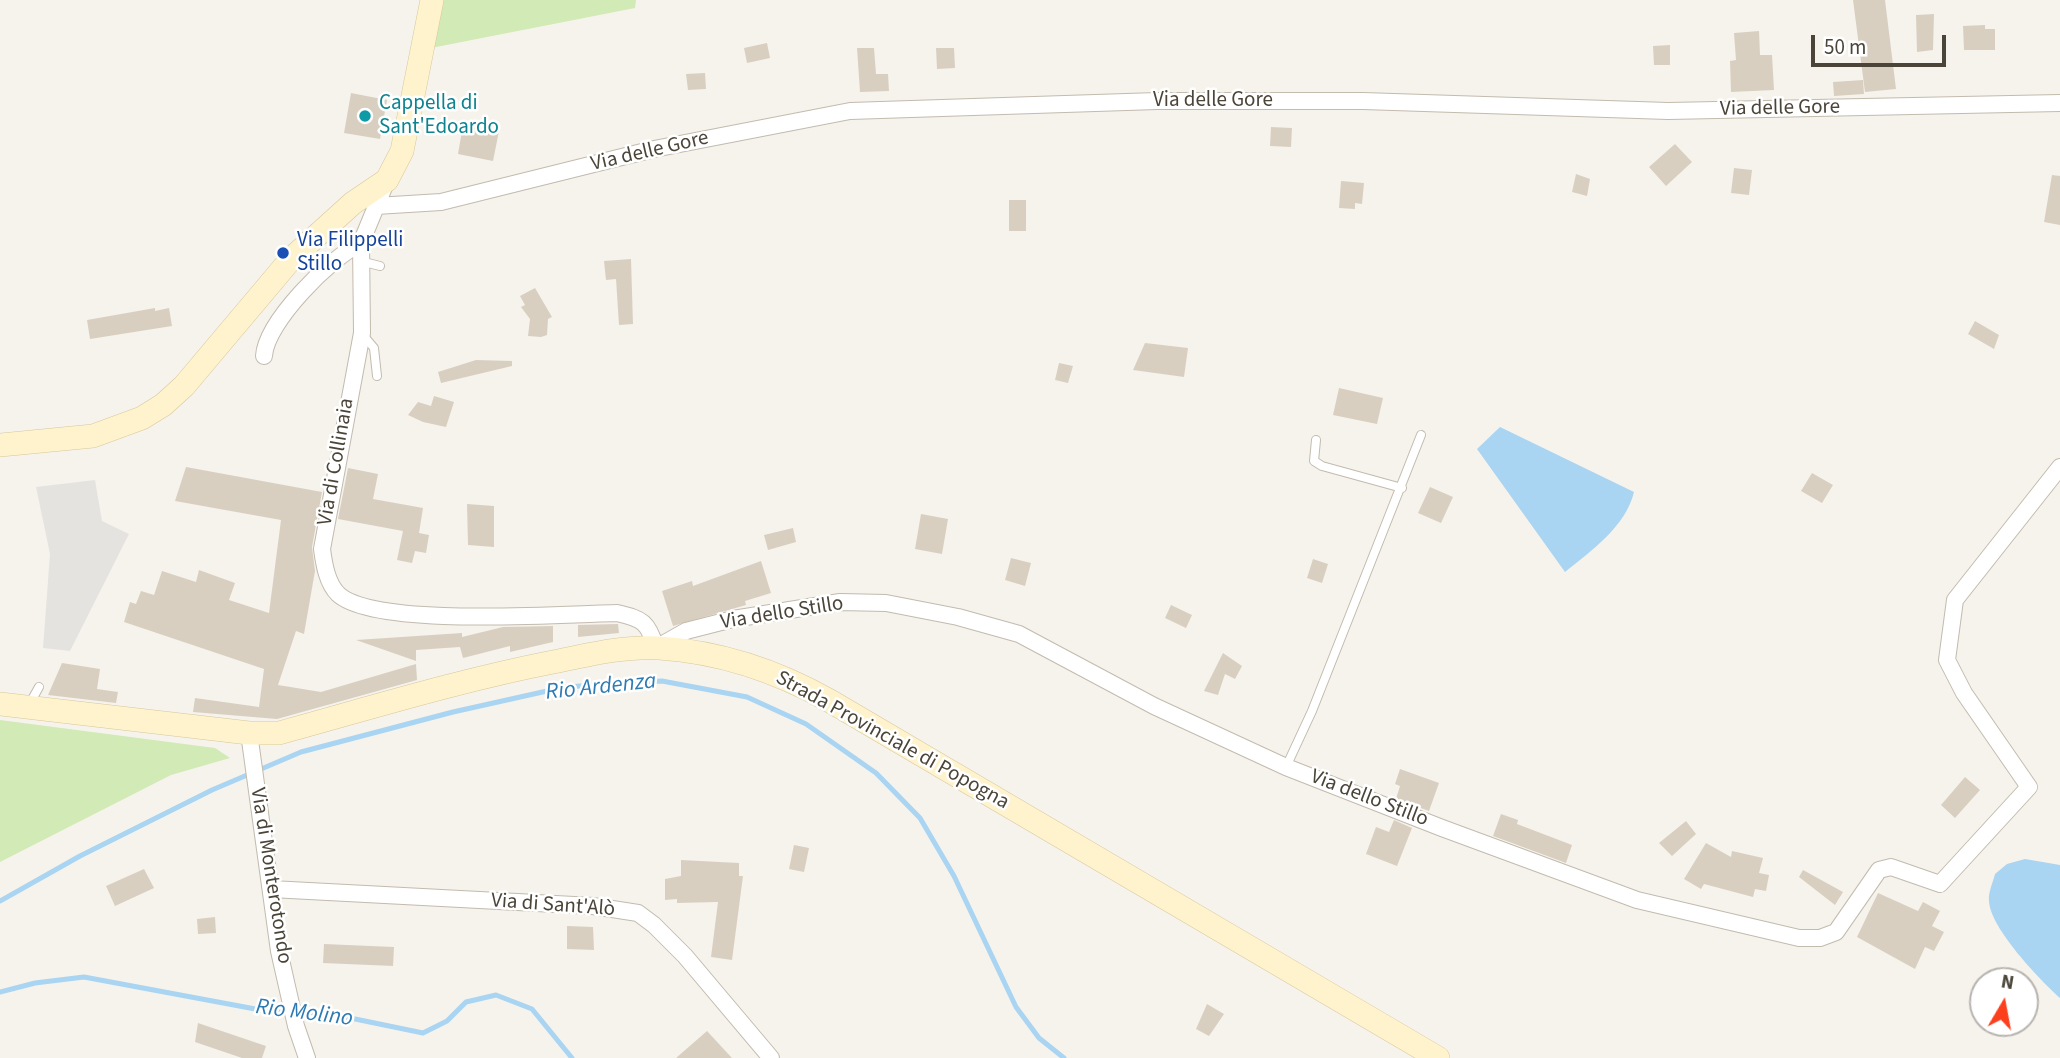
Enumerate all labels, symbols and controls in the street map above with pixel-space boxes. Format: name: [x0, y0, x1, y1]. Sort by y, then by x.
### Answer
scale bar: [1815, 21, 1950, 65]
text: 50 m: [1824, 32, 1866, 62]
street label: Via delle Gore: [1153, 88, 1273, 114]
place label: Cappella di Sant'Edoardo: [379, 91, 499, 141]
street label: Via delle Gore: [1720, 95, 1840, 123]
marker: Cappella di Sant'Edoardo: [357, 108, 373, 124]
street label: Via delle Gore: [589, 126, 711, 178]
place label: Via Filippelli Stillo: [297, 228, 403, 278]
marker: Via Filippelli Stillo: [275, 245, 291, 261]
street label: Via di Collinaia: [313, 396, 361, 528]
street label: Via dello Stillo: [719, 592, 845, 636]
street label: Strada Provinciale di Popogna: [771, 666, 1013, 816]
water label: Rio Ardenza: [544, 668, 658, 708]
street label: Via dello Stillo: [1307, 765, 1431, 833]
street label: Via di Monterotondo: [244, 786, 296, 966]
street label: Via di Sant'Alò: [490, 889, 616, 923]
north arrow: [1969, 967, 2039, 1037]
text: N: [1999, 968, 2016, 997]
water label: Rio Molino: [254, 994, 354, 1034]

